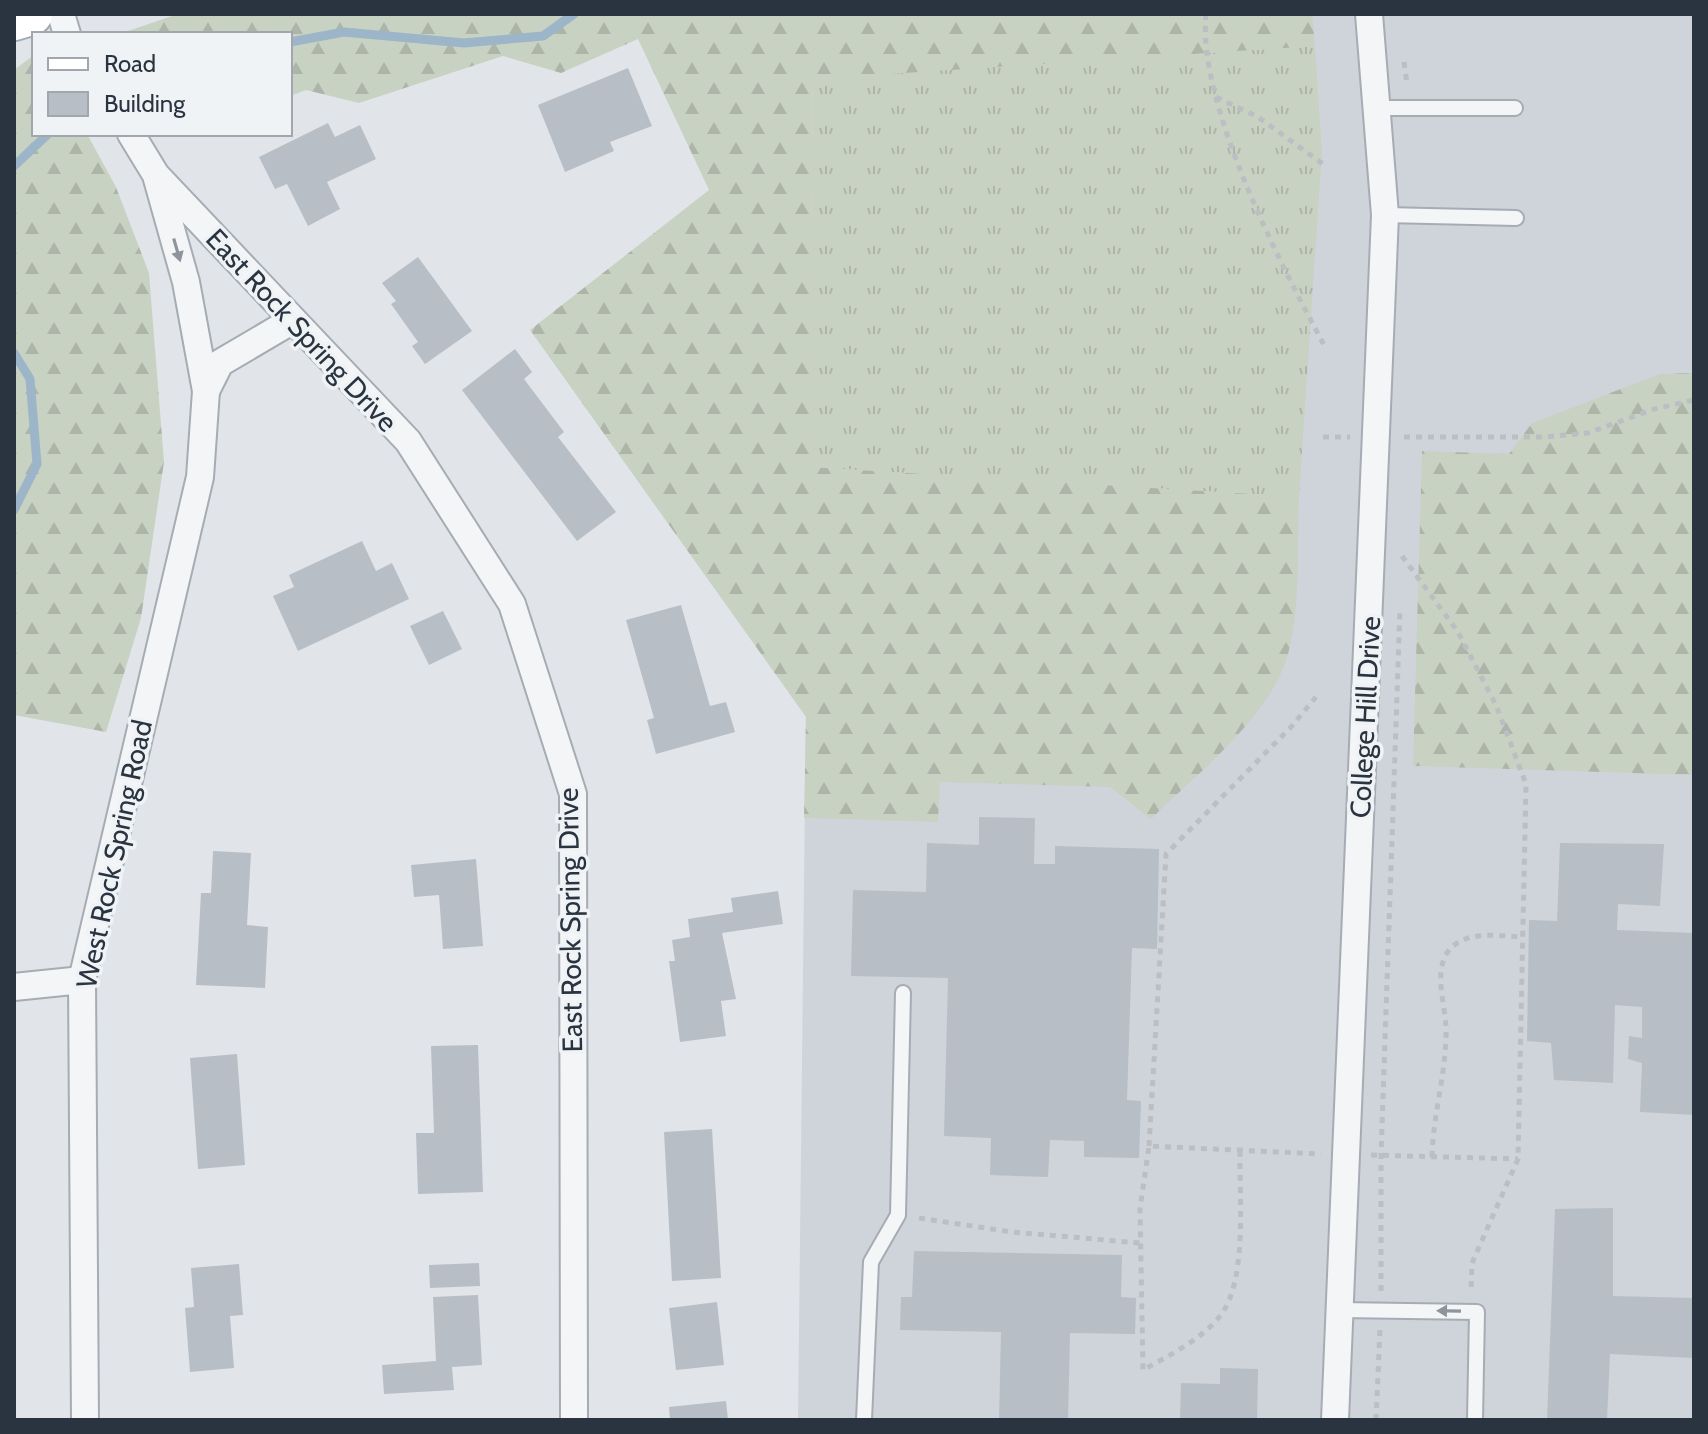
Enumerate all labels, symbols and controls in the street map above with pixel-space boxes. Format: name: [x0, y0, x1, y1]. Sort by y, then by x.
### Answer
legend: [32, 32, 292, 136]
text: Road: [104, 49, 156, 78]
text: Building: [104, 89, 186, 118]
street label: East Rock Spring Drive: [199, 222, 405, 438]
one-way arrow: [171, 239, 184, 263]
street label: College Hill Drive: [1343, 615, 1387, 819]
street label: West Rock Spring Road: [69, 717, 159, 991]
street label: East Rock Spring Drive: [551, 787, 589, 1053]
one-way arrow: [1436, 1305, 1461, 1318]

